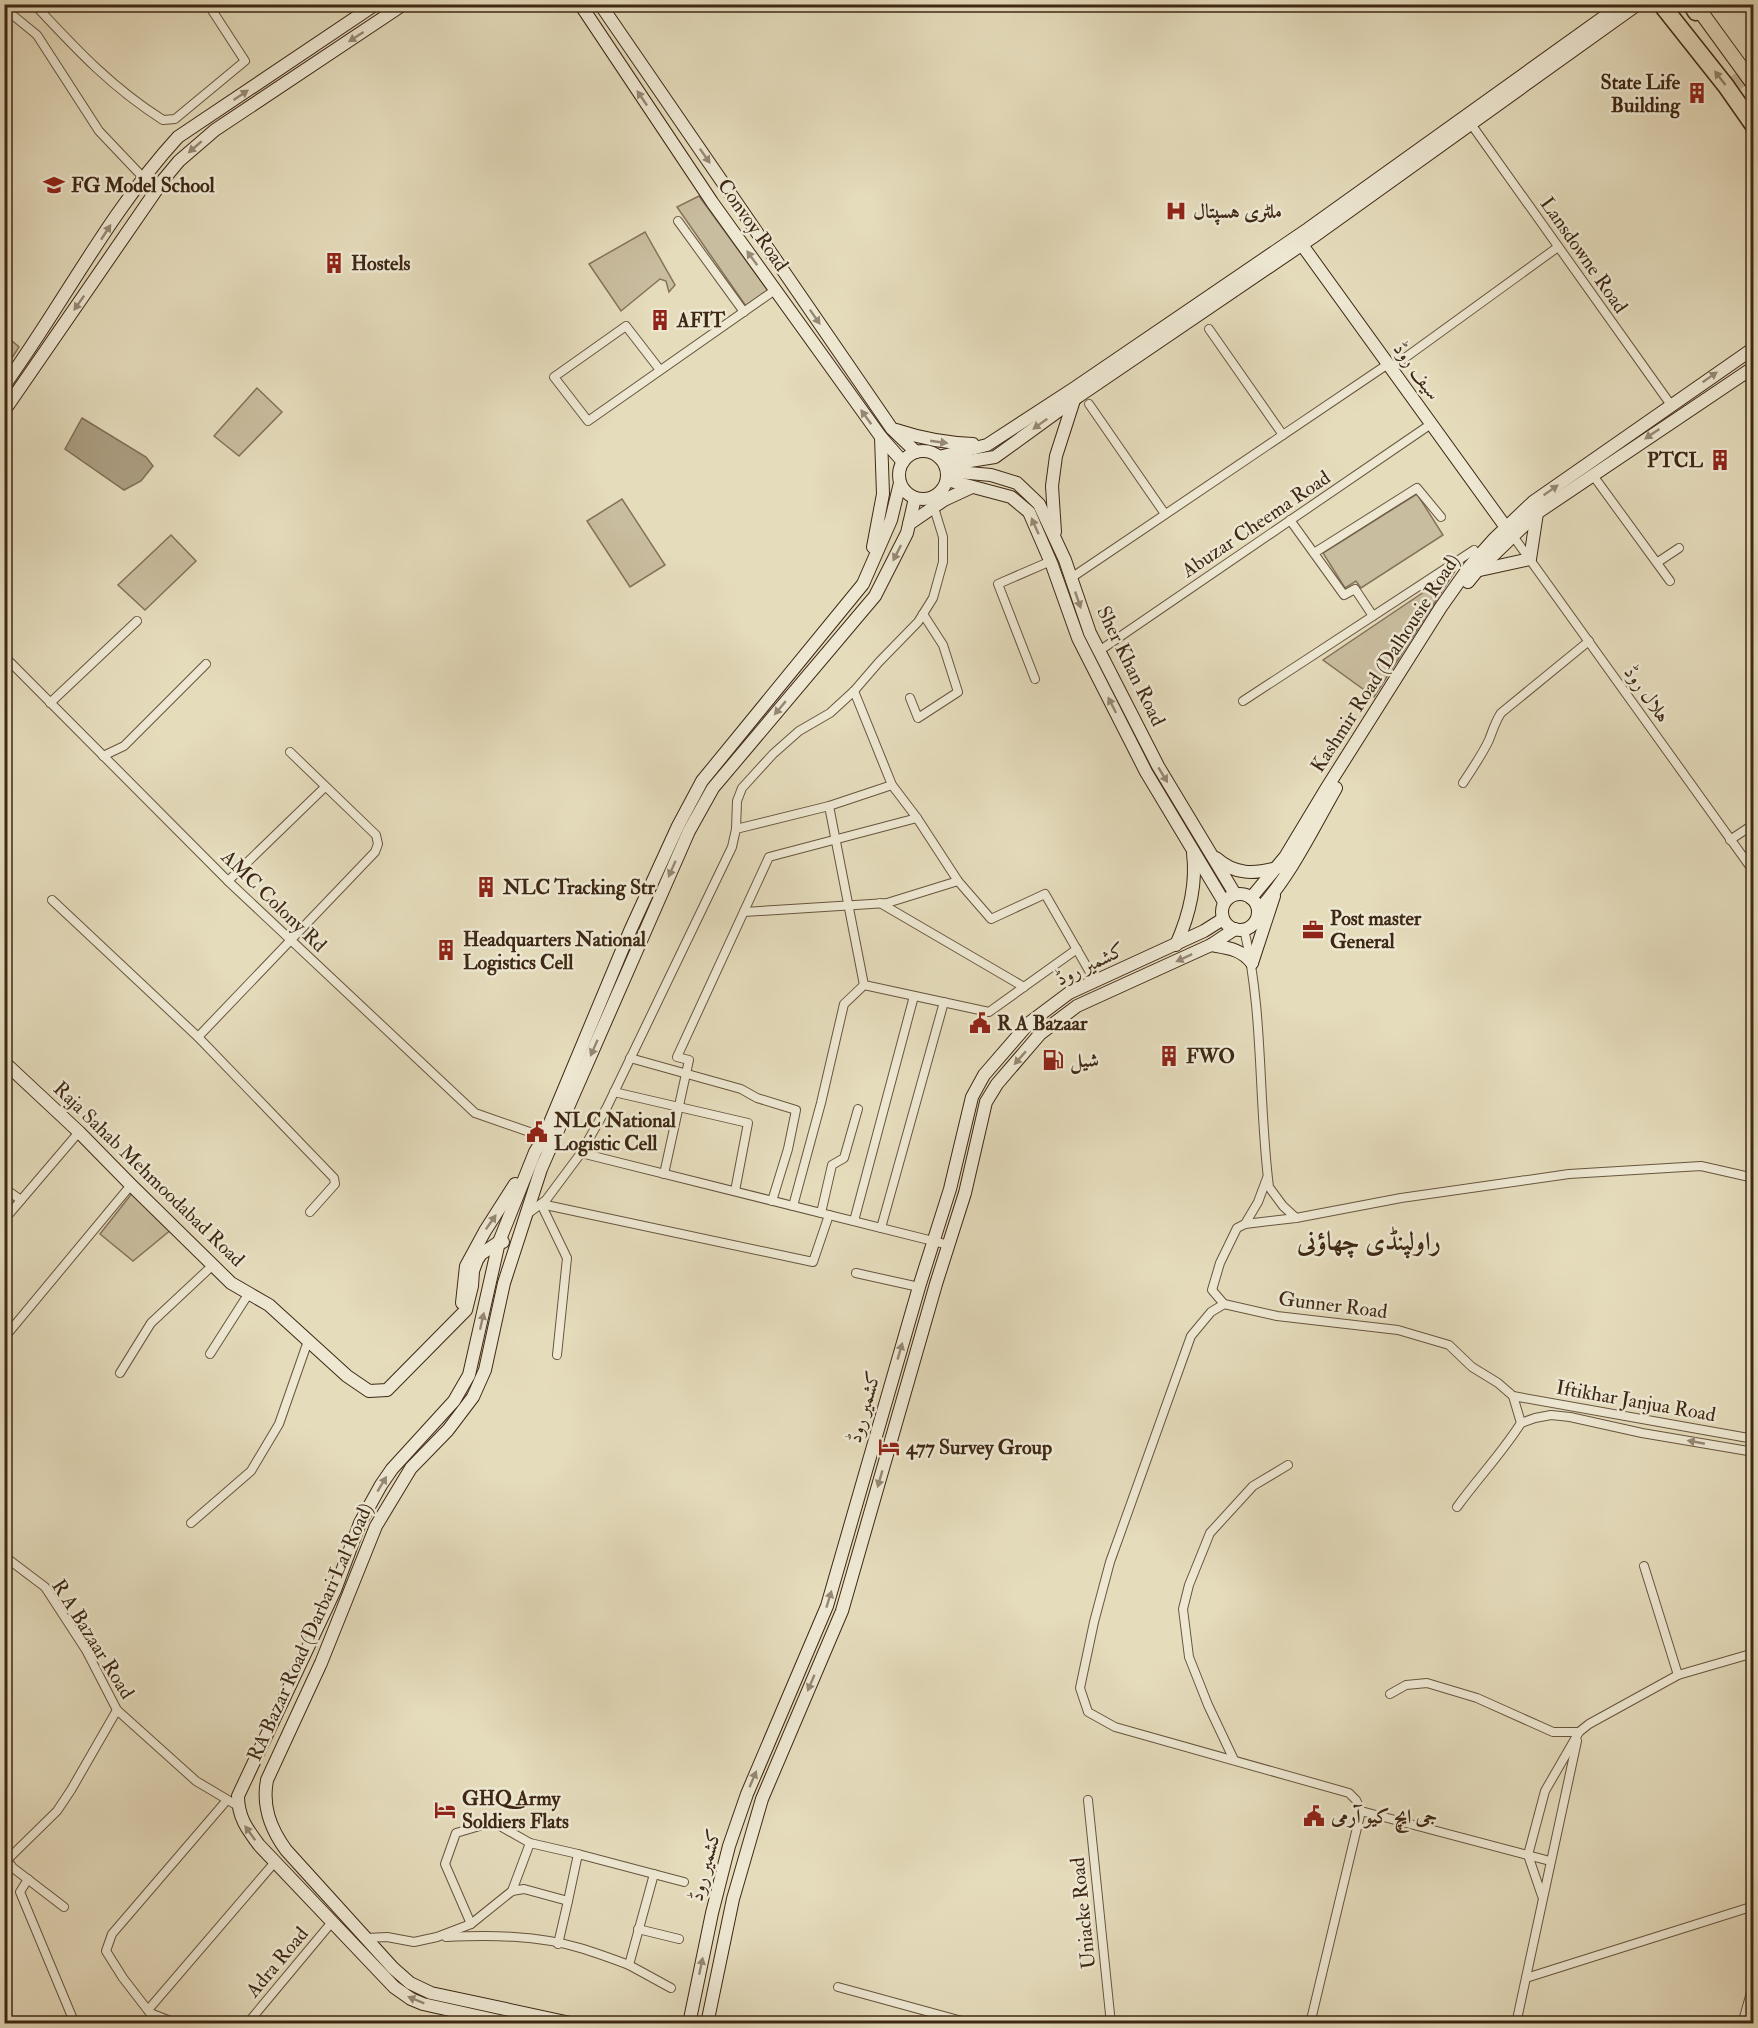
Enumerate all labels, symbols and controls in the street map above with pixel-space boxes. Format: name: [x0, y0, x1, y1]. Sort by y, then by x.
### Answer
one-way arrow: [347, 31, 364, 42]
place label: State Life Building: [1601, 70, 1681, 119]
one-way arrow: [1713, 70, 1726, 86]
building icon: State Life Building: [1685, 81, 1709, 105]
one-way arrow: [232, 89, 248, 101]
one-way arrow: [636, 90, 648, 106]
one-way arrow: [188, 140, 203, 153]
one-way arrow: [699, 148, 710, 165]
school or university icon: FG Model School: [42, 173, 66, 197]
place label: FG Model School: [71, 173, 216, 198]
street label: Convoy Road: [712, 174, 794, 276]
street label: Lansdowne Road: [1535, 192, 1633, 318]
hospital icon: ملٹری ہسپتال: [1164, 199, 1188, 223]
place label: ملٹری ہسپتال: [1193, 199, 1282, 226]
one-way arrow: [100, 224, 111, 240]
building icon: Hostels: [322, 251, 346, 275]
place label: Hostels: [351, 251, 411, 276]
one-way arrow: [746, 251, 758, 267]
one-way arrow: [74, 295, 85, 311]
building icon: AFIT: [648, 308, 672, 332]
place label: AFIT: [676, 308, 725, 333]
one-way arrow: [809, 309, 820, 325]
street label: سیف روڈ: [1388, 337, 1446, 405]
one-way arrow: [1702, 371, 1718, 383]
one-way arrow: [861, 409, 873, 424]
one-way arrow: [1032, 418, 1048, 430]
one-way arrow: [1645, 428, 1661, 440]
one-way arrow: [930, 437, 949, 446]
place label: PTCL: [1647, 448, 1704, 473]
building icon: PTCL: [1708, 448, 1732, 472]
street label: Abuzar Cheema Road: [1176, 465, 1335, 584]
one-way arrow: [1542, 484, 1558, 496]
one-way arrow: [1031, 518, 1040, 535]
one-way arrow: [892, 544, 902, 562]
street label: Kashmir Road (Dalhousie Road): [1305, 549, 1465, 777]
one-way arrow: [1074, 591, 1084, 609]
street label: Sher Khan Road: [1091, 602, 1171, 730]
street label: ہلال روڈ: [1618, 661, 1676, 727]
one-way arrow: [1107, 697, 1117, 714]
one-way arrow: [774, 700, 787, 715]
one-way arrow: [1158, 767, 1169, 783]
street label: AMC Colony Rd: [215, 844, 332, 958]
one-way arrow: [667, 860, 677, 878]
building icon: NLC Tracking Str: [474, 875, 498, 899]
place label: NLC Tracking Str: [502, 875, 656, 901]
place label: Post master General: [1330, 906, 1422, 954]
office icon: Post master General: [1301, 918, 1325, 942]
place label: Headquarters National Logistics Cell: [463, 927, 647, 976]
street label: کشمیر روڈ: [1051, 937, 1129, 991]
building icon: Headquarters National Logistics Cell: [434, 938, 458, 962]
one-way arrow: [1176, 954, 1193, 963]
public building icon: R A Bazaar: [968, 1011, 992, 1035]
place label: R A Bazaar: [997, 1011, 1088, 1036]
one-way arrow: [590, 1039, 599, 1056]
building icon: FWO: [1157, 1044, 1181, 1068]
place label: FWO: [1186, 1044, 1235, 1069]
fuel station icon: شیل: [1041, 1048, 1065, 1072]
place label: شیل: [1070, 1048, 1099, 1074]
one-way arrow: [1013, 1050, 1026, 1066]
street label: Raja Sahab Mehmoodabad Road: [48, 1076, 250, 1272]
place label: NLC National Logistic Cell: [553, 1108, 677, 1157]
public building icon: NLC National Logistic Cell: [525, 1120, 549, 1144]
one-way arrow: [485, 1215, 497, 1231]
district label: راولپنڈی چھاؤنی: [1296, 1226, 1441, 1259]
street label: Gunner Road: [1277, 1286, 1389, 1324]
one-way arrow: [478, 1312, 487, 1331]
one-way arrow: [896, 1342, 905, 1360]
street label: کشمیر روڈ: [842, 1368, 886, 1446]
street label: Iftikhar Janjua Road: [1554, 1375, 1718, 1427]
hotel icon: 477 Survey Group: [877, 1435, 901, 1459]
place label: 477 Survey Group: [905, 1435, 1052, 1461]
one-way arrow: [1686, 1437, 1705, 1446]
one-way arrow: [875, 1470, 884, 1488]
one-way arrow: [377, 1476, 388, 1492]
street label: RA Bazar Road (Darbari Lal Road): [242, 1499, 378, 1765]
street label: R A Bazaar Road: [46, 1575, 140, 1704]
one-way arrow: [825, 1590, 834, 1608]
one-way arrow: [806, 1674, 815, 1692]
one-way arrow: [749, 1770, 758, 1788]
place label: GHQ Army Soldiers Flats: [462, 1786, 569, 1834]
hotel icon: GHQ Army Soldiers Flats: [433, 1798, 457, 1822]
public building icon: جی ایچ کیو آرمی: [1302, 1804, 1326, 1828]
place label: جی ایچ کیو آرمی: [1330, 1804, 1437, 1833]
one-way arrow: [244, 1825, 256, 1841]
street label: کشمیر روڈ: [683, 1826, 727, 1904]
street label: Uniacke Road: [1065, 1856, 1101, 1970]
street label: Adra Road: [240, 1922, 314, 2003]
one-way arrow: [696, 1957, 706, 1976]
one-way arrow: [407, 1995, 425, 2004]

